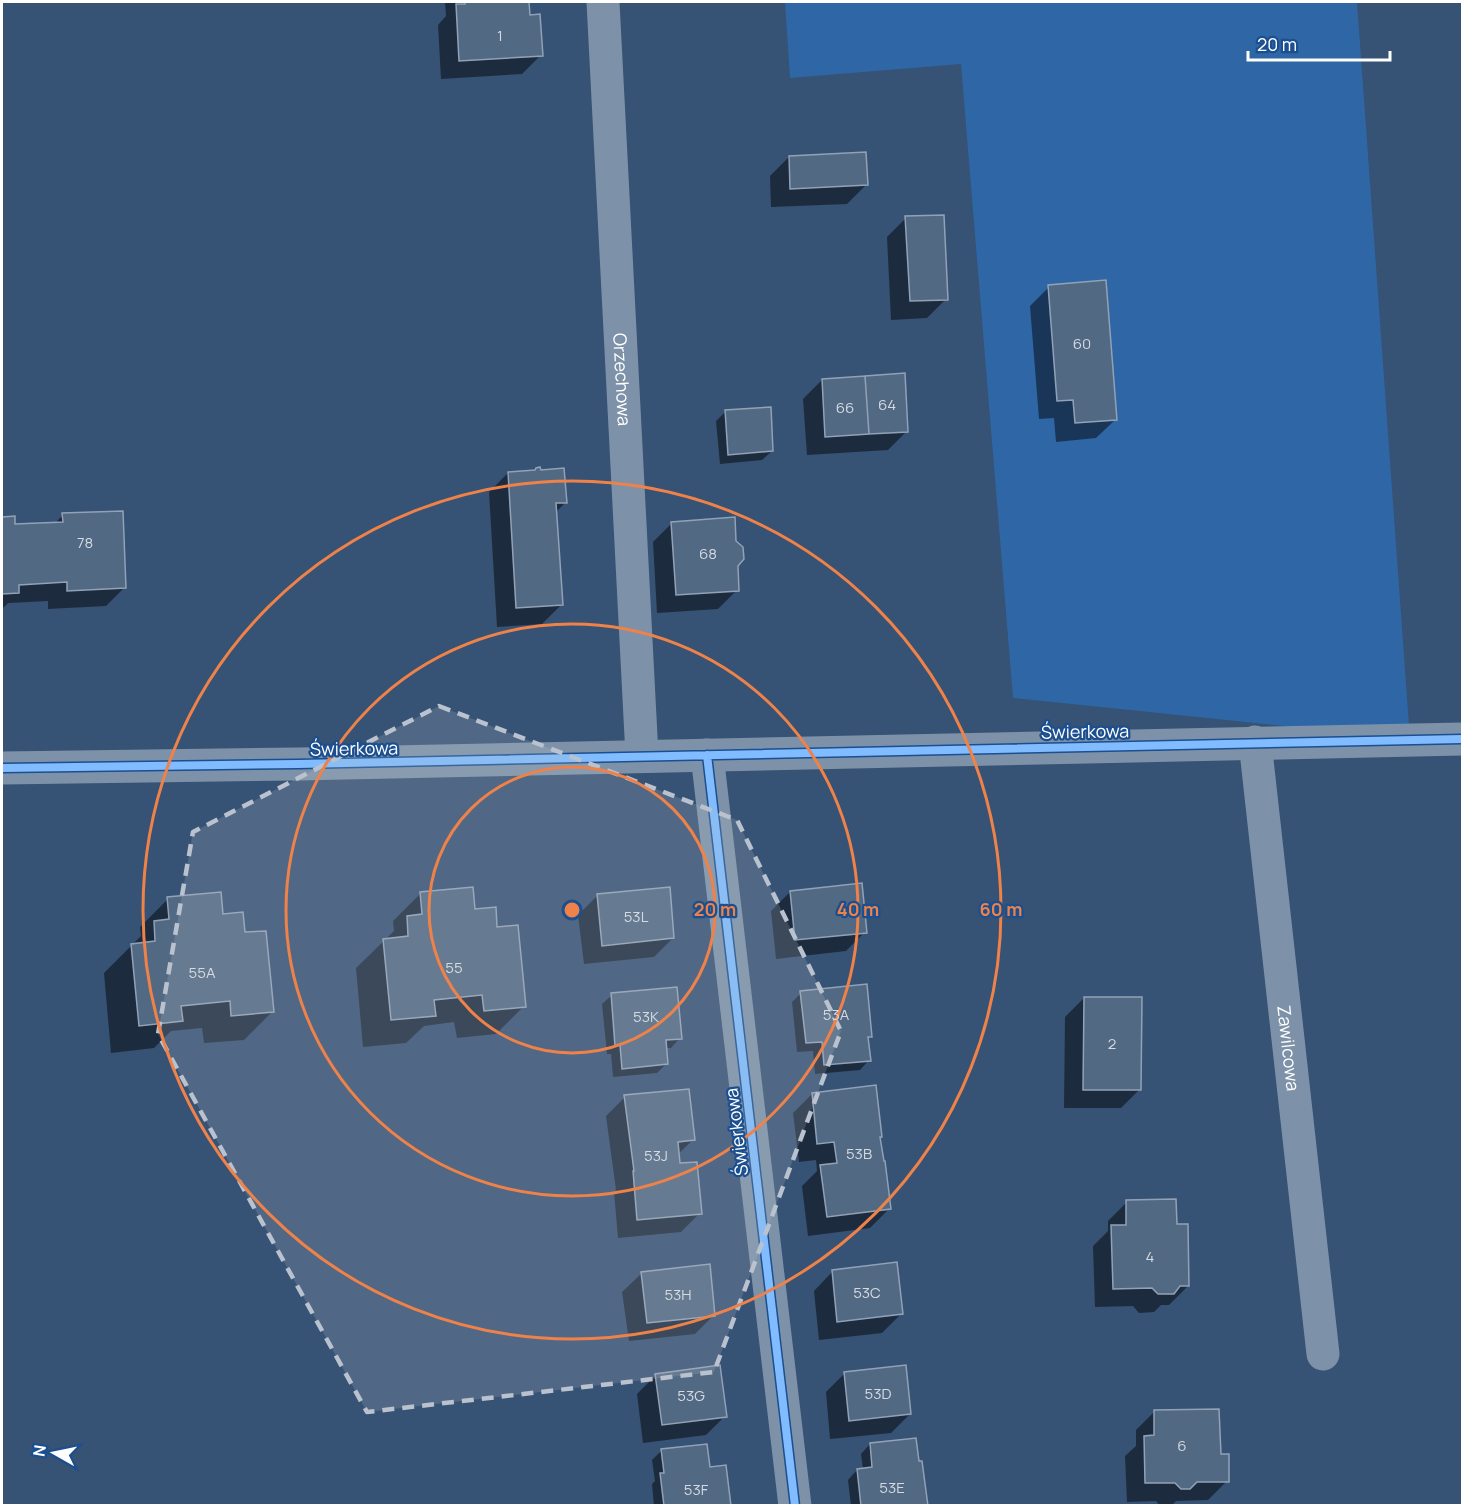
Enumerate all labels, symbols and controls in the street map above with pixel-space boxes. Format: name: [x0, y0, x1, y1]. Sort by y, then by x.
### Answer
scale bar: [1248, 24, 1390, 62]
house number: 1: [497, 25, 503, 46]
text: 20 m: [1257, 32, 1297, 56]
street label: Orzechowa: [608, 332, 637, 427]
house number: 60: [1073, 333, 1091, 354]
house number: 64: [878, 394, 896, 415]
house number: 66: [836, 397, 854, 418]
house number: 78: [77, 532, 93, 553]
house number: 68: [699, 543, 717, 564]
street label: Świerkowa: [1041, 718, 1129, 744]
street label: Świerkowa: [310, 735, 398, 761]
text: 20 m: [694, 897, 736, 921]
text: 40 m: [837, 897, 879, 921]
text: 60 m: [980, 897, 1022, 921]
centre of rings: [562, 900, 582, 920]
house number: 53L: [624, 906, 649, 927]
house number: 55: [445, 957, 463, 978]
house number: 55A: [189, 962, 216, 983]
house number: 53A: [823, 1004, 850, 1025]
street label: Zawilcowa: [1272, 1004, 1306, 1092]
house number: 53K: [633, 1006, 659, 1027]
house number: 2: [1108, 1033, 1116, 1054]
street label: Świerkowa: [719, 1087, 753, 1177]
house number: 53B: [846, 1143, 872, 1164]
house number: 53J: [644, 1145, 668, 1166]
house number: 4: [1146, 1246, 1155, 1267]
house number: 53C: [853, 1282, 881, 1303]
house number: 53H: [664, 1284, 692, 1305]
house number: 53D: [864, 1383, 892, 1404]
house number: 53G: [677, 1385, 705, 1406]
north arrow: [24, 1423, 84, 1483]
house number: 6: [1177, 1435, 1187, 1456]
text: N: [27, 1443, 51, 1458]
house number: 53E: [879, 1477, 905, 1498]
house number: 53F: [684, 1479, 709, 1500]

